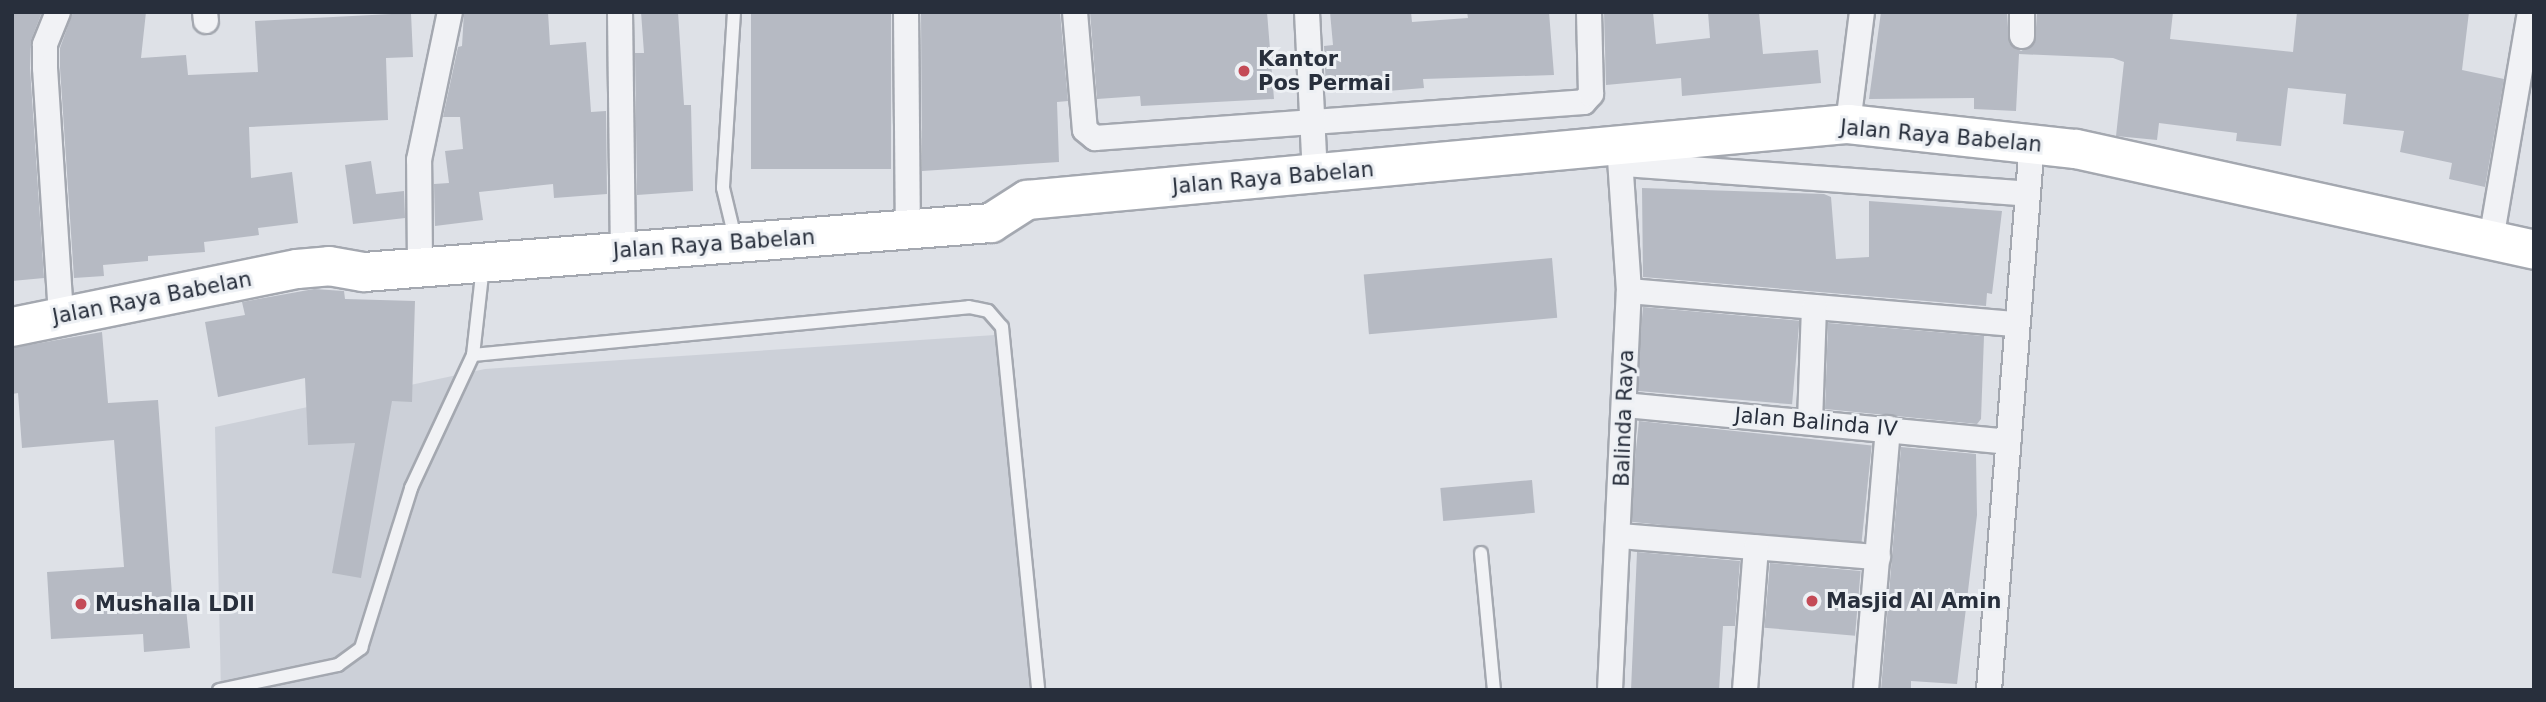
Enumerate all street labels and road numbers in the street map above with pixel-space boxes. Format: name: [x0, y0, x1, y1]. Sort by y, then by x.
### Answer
street label: Jalan Raya Babelan: [1839, 115, 2043, 157]
street label: Jalan Raya Babelan: [1171, 157, 1375, 199]
street label: Jalan Raya Babelan: [612, 224, 816, 264]
street label: Jalan Raya Babelan: [50, 266, 254, 330]
street label: Balinda Raya: [1609, 349, 1639, 487]
street label: Jalan Balinda IV: [1733, 402, 1899, 442]

